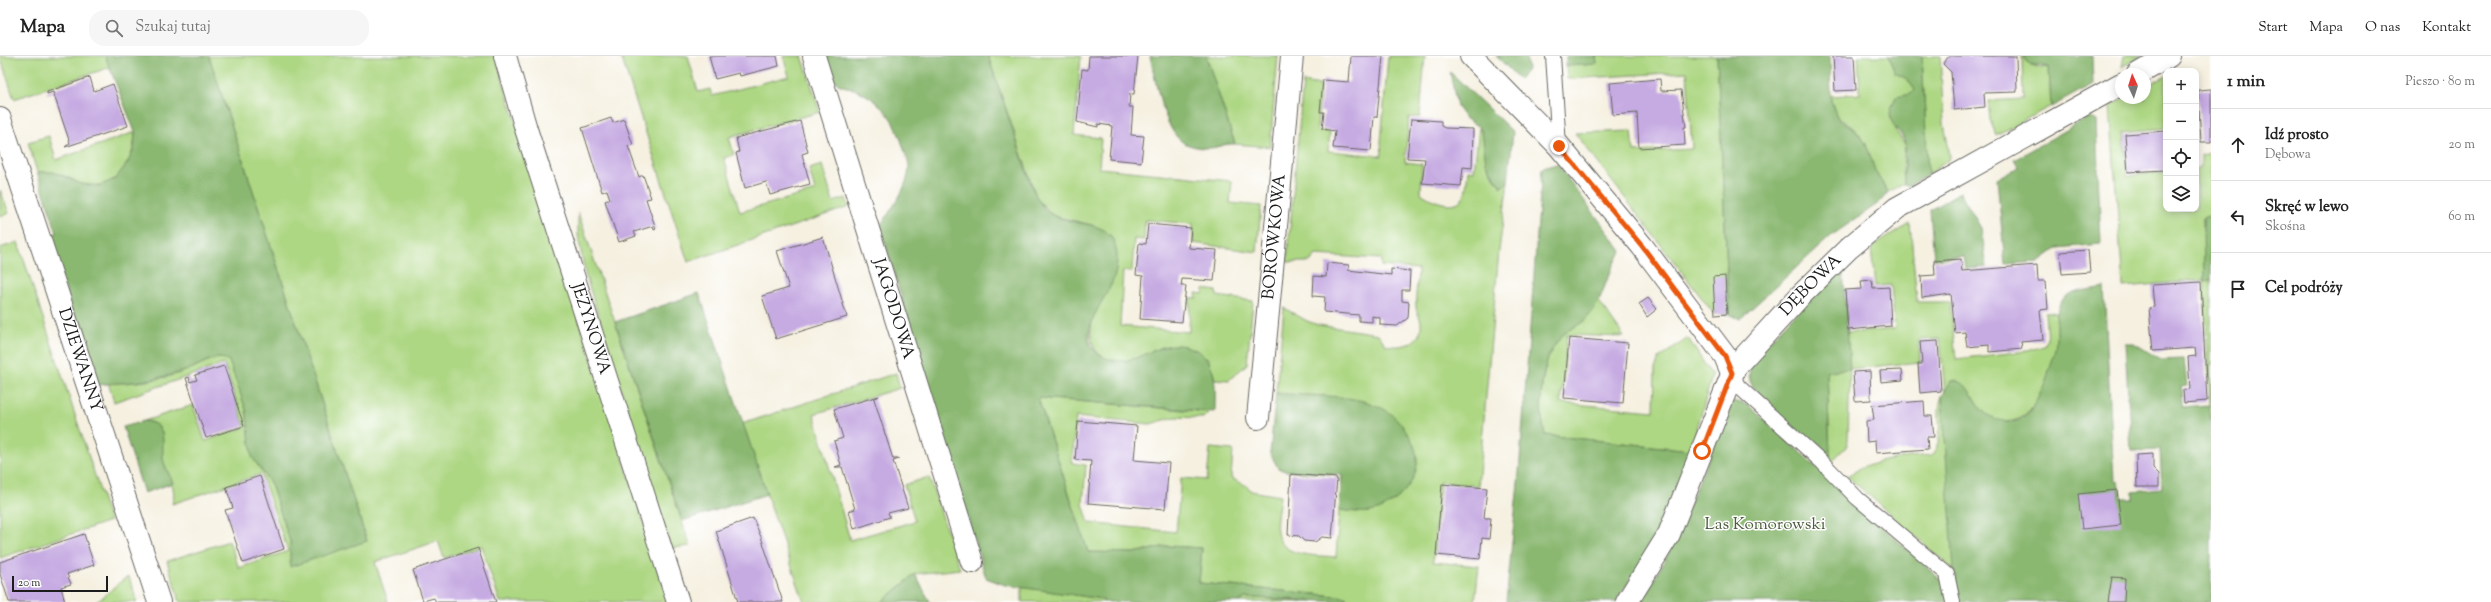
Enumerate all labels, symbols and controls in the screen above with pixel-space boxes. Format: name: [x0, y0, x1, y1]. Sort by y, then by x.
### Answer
search box: [89, 10, 369, 46]
text: Mapa: [20, 14, 65, 41]
icon: search: [103, 17, 125, 39]
text: Szukaj tutaj: [135, 17, 211, 38]
text: Start: [2258, 18, 2288, 38]
text: Mapa: [2310, 18, 2343, 38]
text: O nas: [2365, 18, 2400, 38]
text: Kontakt: [2422, 18, 2471, 38]
north arrow: [2115, 68, 2151, 104]
map controls: [2163, 68, 2199, 212]
button: +: [2163, 68, 2199, 104]
text: 1 min: [2227, 70, 2265, 94]
text: Pieszo · 80 m: [2405, 73, 2475, 91]
button: −: [2163, 104, 2199, 140]
text: Idź prosto: [2265, 125, 2329, 146]
icon: ahead: [2227, 134, 2249, 156]
text: 20 m: [2449, 136, 2475, 154]
route end: [1550, 137, 1568, 155]
button: locate: [2163, 140, 2199, 176]
text: Dębowa: [2265, 146, 2311, 164]
street label: BORÓWKOWA: [1257, 173, 1293, 301]
button: layers: [2163, 176, 2199, 212]
text: Skręć w lewo: [2265, 197, 2349, 218]
icon: left: [2227, 206, 2249, 228]
text: 60 m: [2448, 208, 2475, 226]
text: Skośna: [2265, 218, 2306, 236]
street label: DĘBOWA: [1775, 249, 1848, 322]
street label: JAGODOWA: [866, 255, 920, 362]
icon: arrive: [2227, 278, 2249, 300]
text: Cel podróży: [2265, 278, 2343, 299]
street label: JEŻYNOWA: [564, 279, 616, 378]
street label: DZIEWANNY: [51, 305, 108, 416]
route start: [1693, 442, 1711, 460]
park label: Las Komorowski: [1704, 513, 1826, 537]
scale bar: [12, 574, 108, 593]
text: 20 m: [18, 575, 40, 591]

